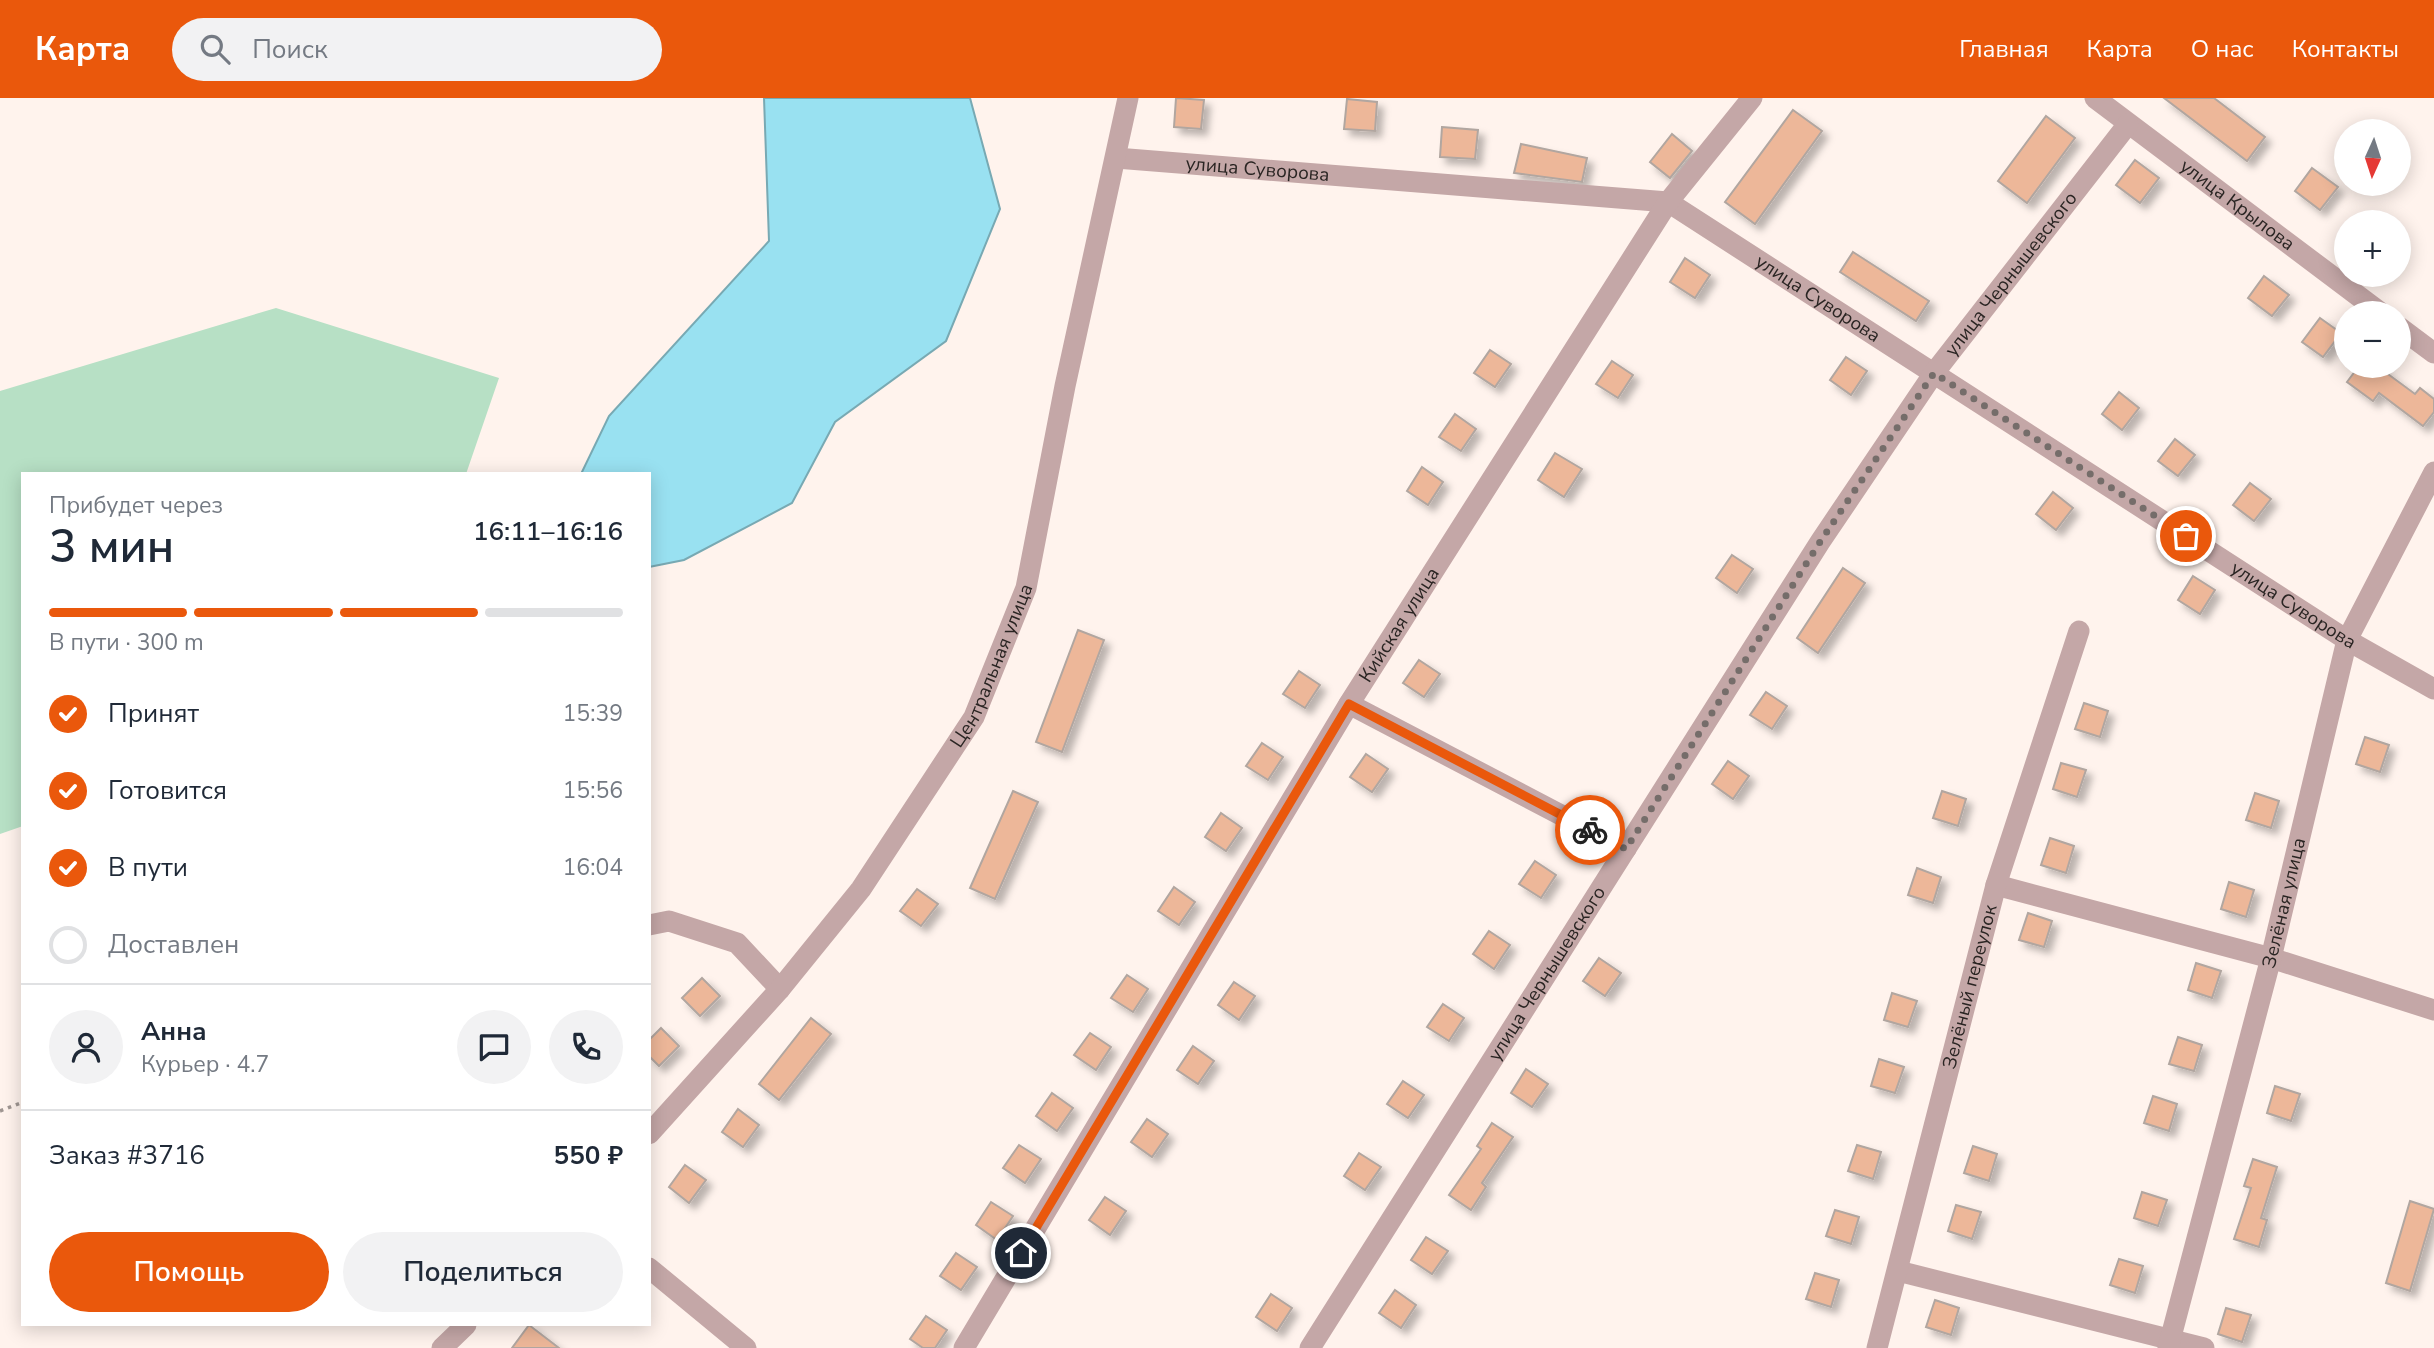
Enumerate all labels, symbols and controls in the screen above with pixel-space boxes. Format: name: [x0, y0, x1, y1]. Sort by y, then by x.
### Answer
search box: [172, 18, 662, 81]
text: Карта: [35, 27, 130, 72]
icon: search: [196, 30, 234, 68]
text: Поиск: [252, 32, 328, 67]
text: Главная: [1959, 33, 2049, 65]
text: Карта: [2087, 33, 2153, 65]
text: О нас: [2191, 33, 2254, 65]
text: Контакты: [2292, 33, 2399, 65]
north arrow: [2334, 119, 2412, 196]
map controls: [2334, 119, 2411, 378]
street label: улица Суворова: [1185, 151, 1330, 188]
street label: улица Крылова: [2174, 153, 2300, 257]
street label: улица Чернышевского: [1939, 186, 2083, 362]
button: +: [2334, 210, 2411, 287]
street label: улица Суворова: [1750, 249, 1885, 349]
button: −: [2334, 301, 2411, 378]
text: Прибудет через: [49, 490, 223, 521]
pin: [2156, 506, 2216, 566]
text: 16:11–16:16: [473, 514, 623, 549]
text: 3 мин: [49, 515, 174, 578]
icon: bag: [2167, 517, 2205, 555]
street label: улица Суворова: [2226, 555, 2361, 655]
street label: Кийская улица: [1353, 562, 1446, 688]
street label: Центральная улица: [944, 580, 1039, 753]
text: В пути · 300 m: [49, 627, 204, 658]
icon: check: [49, 695, 87, 733]
text: Принят: [108, 696, 199, 731]
text: 15:39: [563, 698, 623, 729]
icon: check: [49, 772, 87, 810]
text: Готовится: [108, 773, 227, 808]
text: 15:56: [563, 775, 623, 806]
courier: [1555, 795, 1625, 865]
icon: bike: [1571, 811, 1609, 849]
street label: Зелёная улица: [2256, 835, 2312, 971]
icon: check: [49, 849, 87, 887]
text: В пути: [108, 850, 188, 885]
text: 16:04: [563, 852, 623, 883]
street label: улица Чернышевского: [1482, 881, 1612, 1066]
street label: Зелёный переулок: [1936, 902, 2003, 1072]
text: Доставлен: [108, 927, 239, 962]
button: person: [49, 1010, 123, 1084]
button: chat: [457, 1010, 531, 1084]
button: phone: [549, 1010, 623, 1084]
text: Анна: [141, 1014, 207, 1049]
text: Курьер · 4.7: [141, 1049, 269, 1080]
text: Заказ #3716: [49, 1138, 205, 1173]
text: 550 ₽: [554, 1138, 623, 1173]
pin: [991, 1223, 1051, 1283]
button: Помощь: [49, 1232, 329, 1312]
button: Поделиться: [343, 1232, 623, 1312]
icon: home: [1002, 1234, 1040, 1272]

